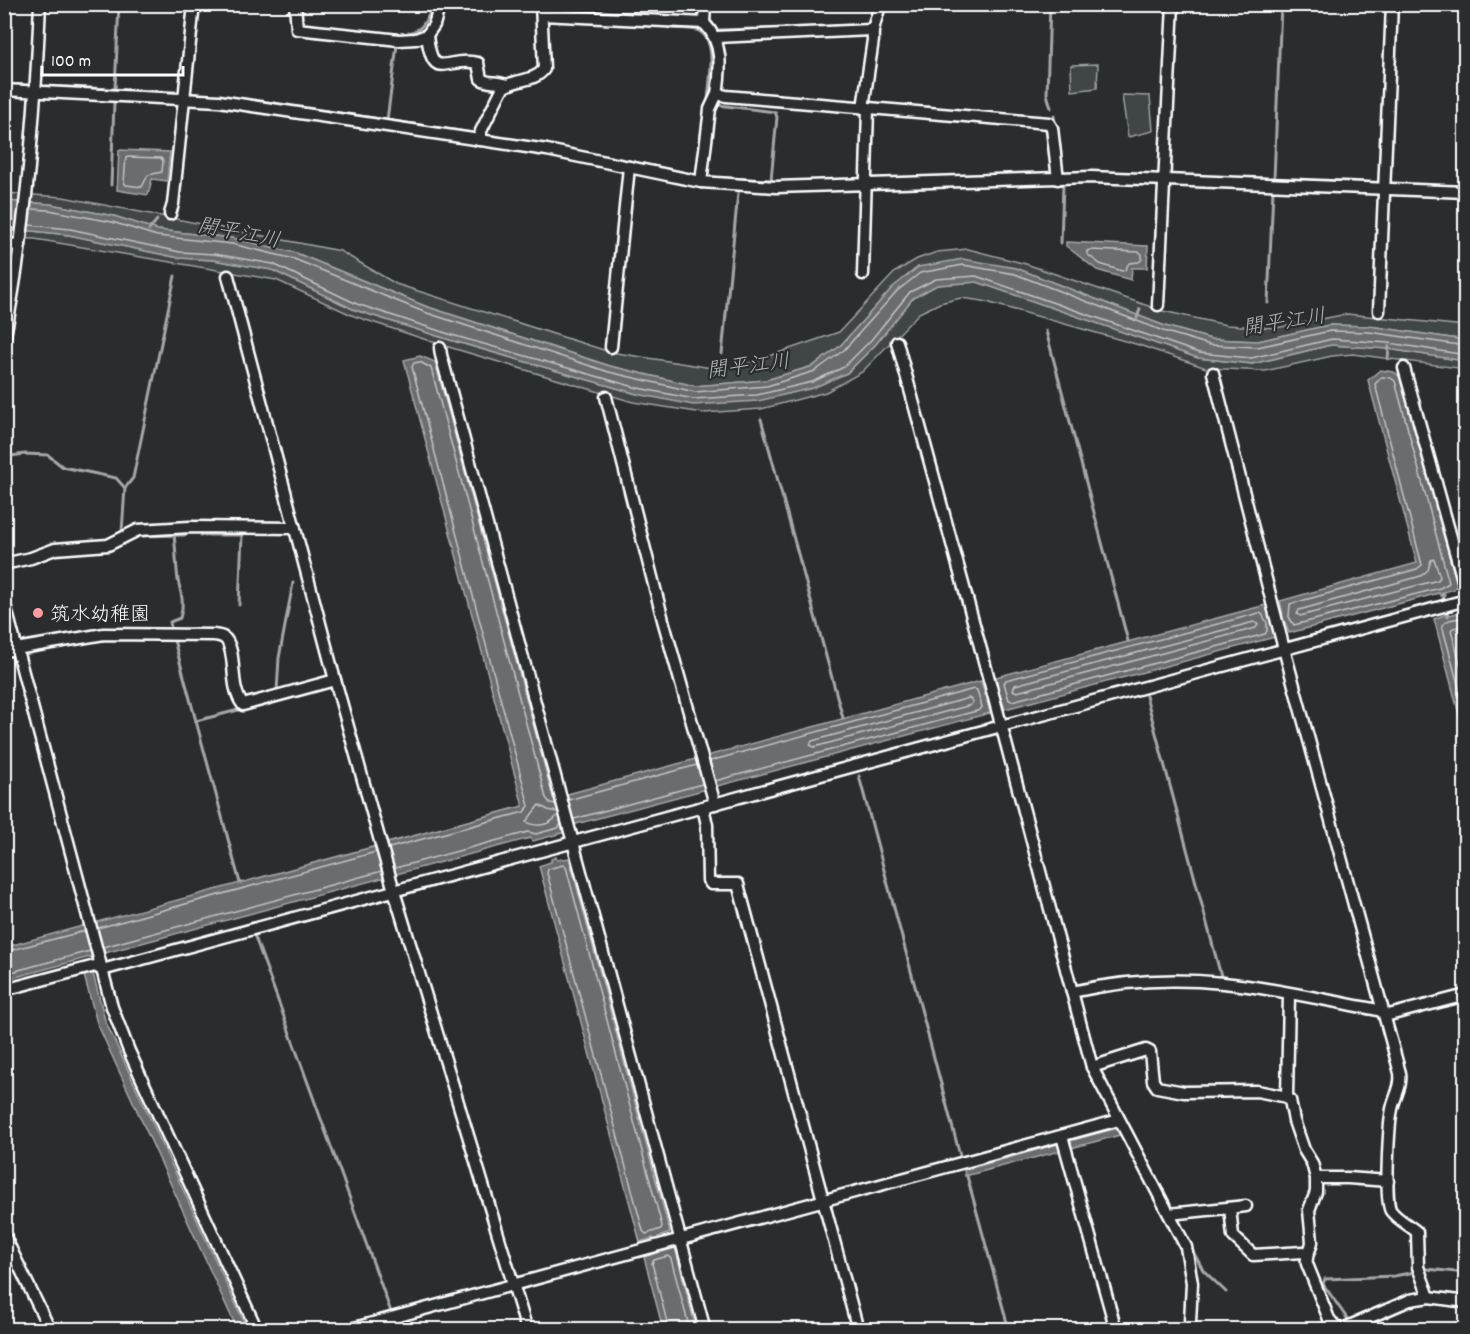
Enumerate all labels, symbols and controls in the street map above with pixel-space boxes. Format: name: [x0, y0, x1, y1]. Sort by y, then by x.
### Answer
scale bar: [42, 39, 183, 77]
text: 100 m: [51, 50, 91, 75]
water label: 開平江川: [194, 212, 283, 258]
water label: 開平江川: [1241, 303, 1328, 345]
water label: 開平江川: [705, 348, 792, 388]
place label: 筑水幼稚園: [50, 602, 150, 630]
marker: 筑水幼稚園: [31, 606, 45, 620]

